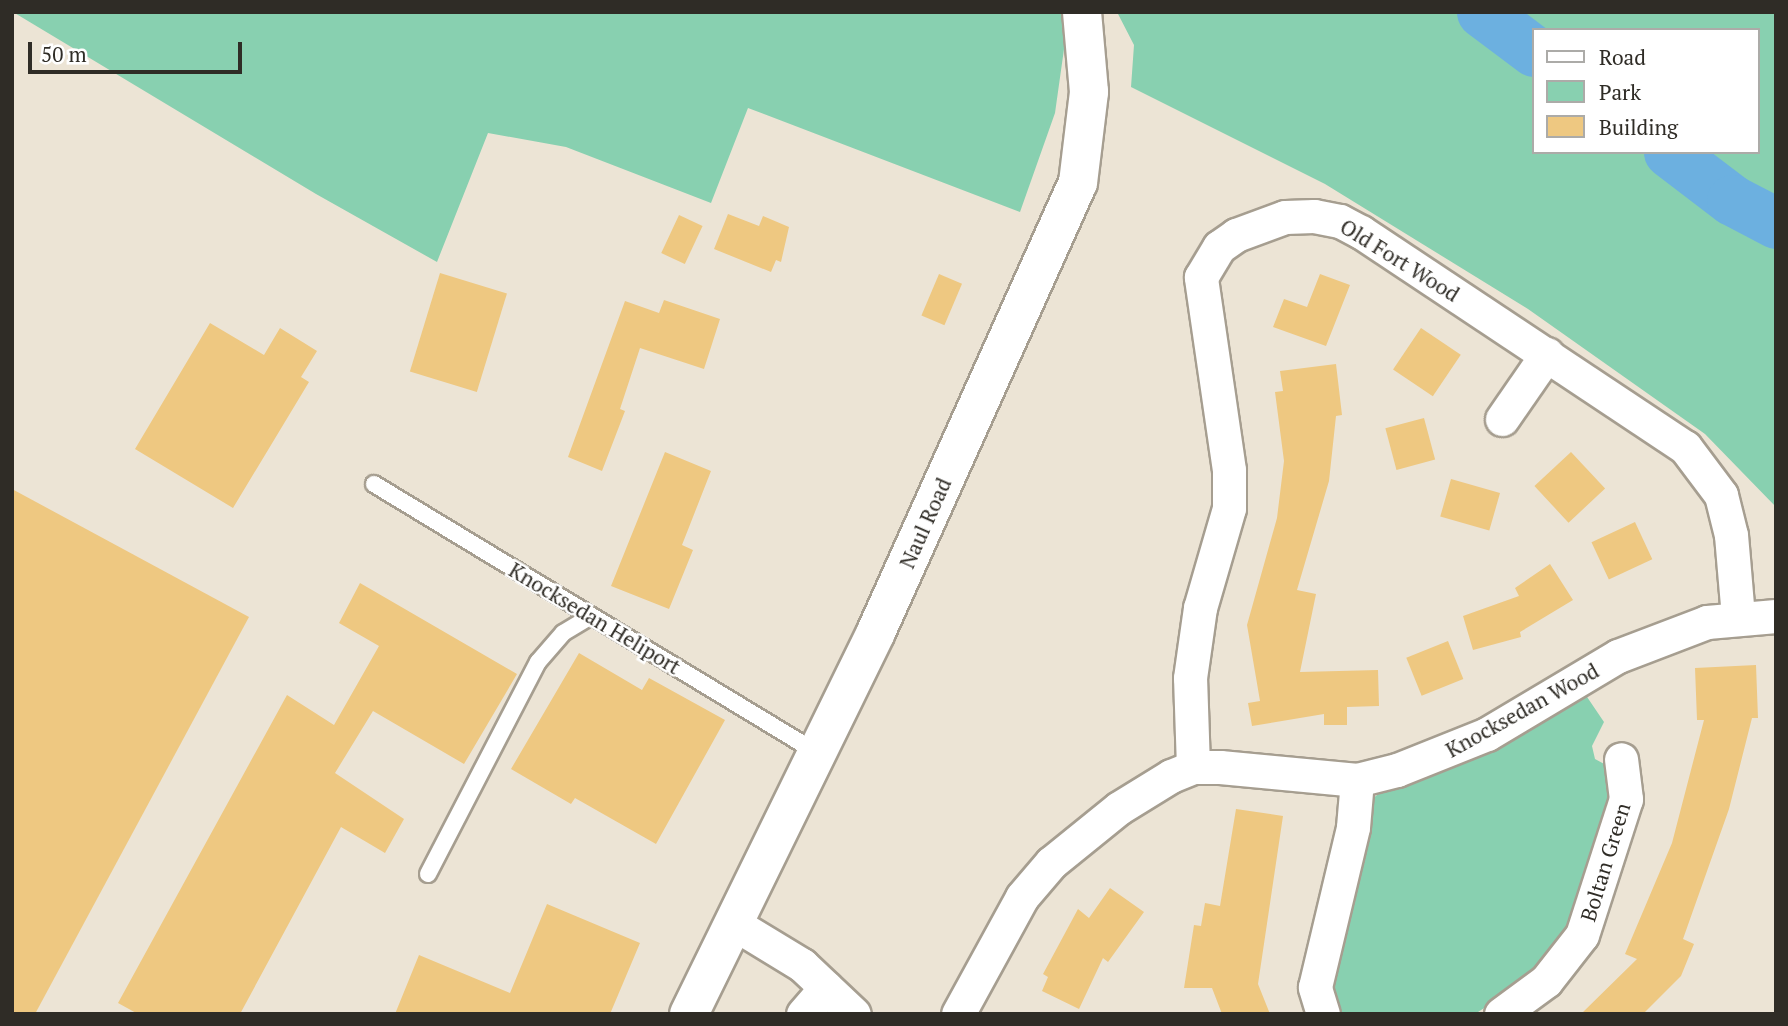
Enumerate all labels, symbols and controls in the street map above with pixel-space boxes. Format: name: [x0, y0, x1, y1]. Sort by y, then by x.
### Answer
scale bar: [32, 28, 245, 72]
legend: [1532, 28, 1760, 154]
text: 50 m: [41, 40, 87, 68]
text: Road: [1599, 43, 1646, 71]
text: Park: [1599, 78, 1641, 106]
text: Building: [1599, 113, 1678, 141]
street label: Old Fort Wood: [1336, 213, 1464, 307]
street label: Naul Road: [894, 474, 956, 572]
street label: Knocksedan Heliport: [505, 557, 685, 679]
street label: Knocksedan Wood: [1441, 658, 1603, 762]
street label: Boltan Green: [1575, 800, 1635, 924]

